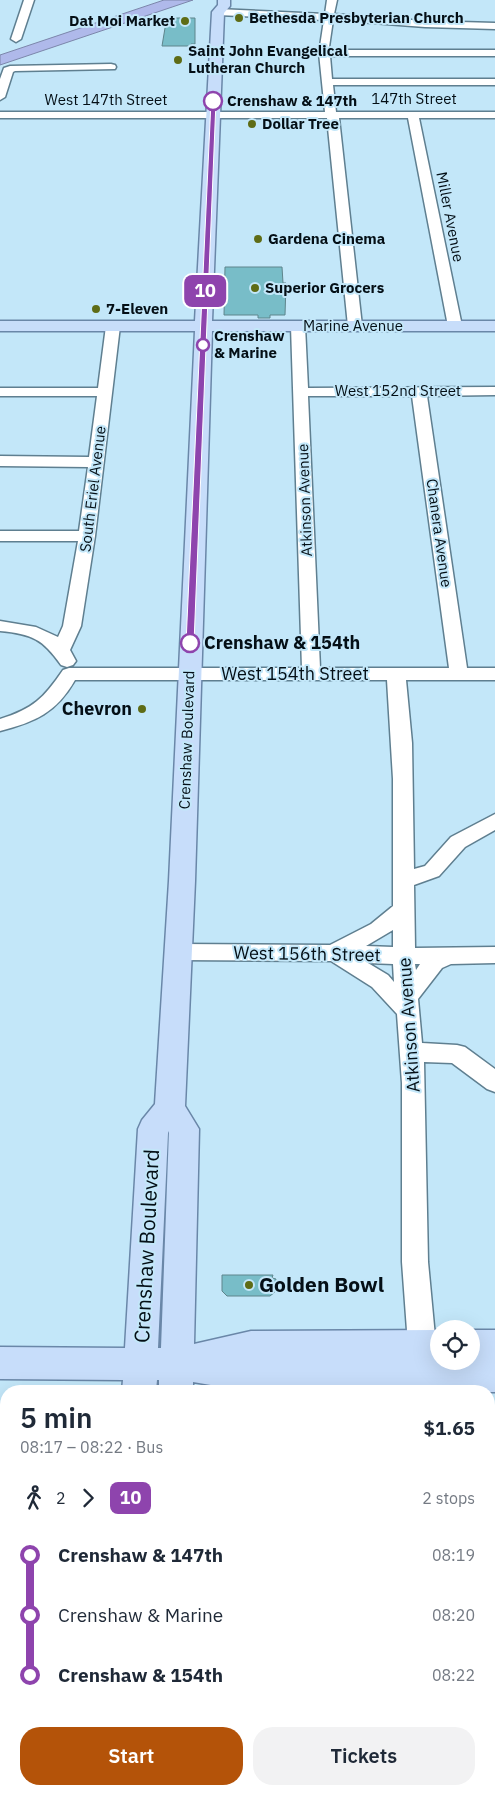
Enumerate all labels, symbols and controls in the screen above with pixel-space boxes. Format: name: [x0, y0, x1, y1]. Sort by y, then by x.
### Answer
place label: Bethesda Presbyterian Church: [249, 8, 464, 27]
place label: Dat Moi Market: [69, 11, 175, 30]
marker: Bethesda Presbyterian Church: [233, 12, 245, 24]
marker: Dat Moi Market: [179, 15, 191, 27]
place label: Saint John Evangelical Lutheran Church: [188, 41, 348, 77]
marker: Saint John Evangelical Lutheran Church: [172, 54, 184, 66]
street label: 147th Street: [371, 89, 457, 108]
street label: West 147th Street: [45, 90, 167, 109]
marker: Crenshaw & 147th: [203, 91, 223, 111]
place label: Crenshaw & 147th: [227, 91, 357, 110]
place label: Dollar Tree: [262, 114, 339, 133]
marker: Dollar Tree: [246, 118, 258, 130]
street label: Miller Avenue: [432, 170, 469, 264]
place label: Gardena Cinema: [268, 229, 386, 248]
marker: Gardena Cinema: [252, 233, 264, 245]
line badge: 10: [182, 275, 228, 307]
place label: Superior Grocers: [265, 278, 385, 297]
text: 10: [194, 279, 216, 302]
marker: Superior Grocers: [249, 282, 261, 294]
place label: 7-Eleven: [106, 299, 168, 318]
marker: 7-Eleven: [90, 303, 102, 315]
street label: Marine Avenue: [303, 316, 403, 335]
place label: Crenshaw & Marine: [214, 326, 285, 362]
marker: Crenshaw & Marine: [196, 338, 210, 352]
street label: West 152nd Street: [335, 381, 461, 400]
street label: South Eriel Avenue: [75, 425, 110, 553]
street label: Atkinson Avenue: [293, 443, 316, 557]
street label: Chanera Avenue: [422, 477, 457, 589]
place label: Crenshaw & 154th: [204, 631, 360, 654]
marker: Crenshaw & 154th: [180, 633, 200, 653]
street label: West 154th Street: [221, 662, 369, 685]
street label: Crenshaw Boulevard: [175, 670, 198, 810]
place label: Chevron: [62, 697, 132, 720]
marker: Chevron: [136, 703, 148, 715]
street label: West 156th Street: [233, 941, 381, 966]
street label: Atkinson Avenue: [392, 957, 425, 1093]
street label: Crenshaw Boulevard: [127, 1148, 165, 1344]
place label: Golden Bowl: [259, 1270, 384, 1298]
marker: Golden Bowl: [243, 1279, 255, 1291]
map controls: [430, 1320, 480, 1370]
button: locate: [430, 1320, 480, 1370]
text: 5 min: [20, 1399, 92, 1436]
text: $1.65: [423, 1416, 475, 1440]
text: 08:17 – 08:22 · Bus: [20, 1437, 163, 1457]
icon: walk: [20, 1484, 48, 1512]
icon: forward: [74, 1484, 102, 1512]
text: 10: [120, 1486, 141, 1509]
text: 2: [56, 1488, 66, 1508]
text: 2 stops: [422, 1488, 475, 1508]
text: Crenshaw & 147th: [58, 1543, 223, 1567]
text: 08:19: [432, 1545, 475, 1565]
text: Crenshaw & Marine: [58, 1603, 223, 1627]
text: 08:20: [432, 1605, 475, 1625]
text: Crenshaw & 154th: [58, 1663, 223, 1687]
text: 08:22: [432, 1665, 475, 1685]
button: Start: [20, 1727, 243, 1785]
button: Tickets: [253, 1727, 475, 1785]

